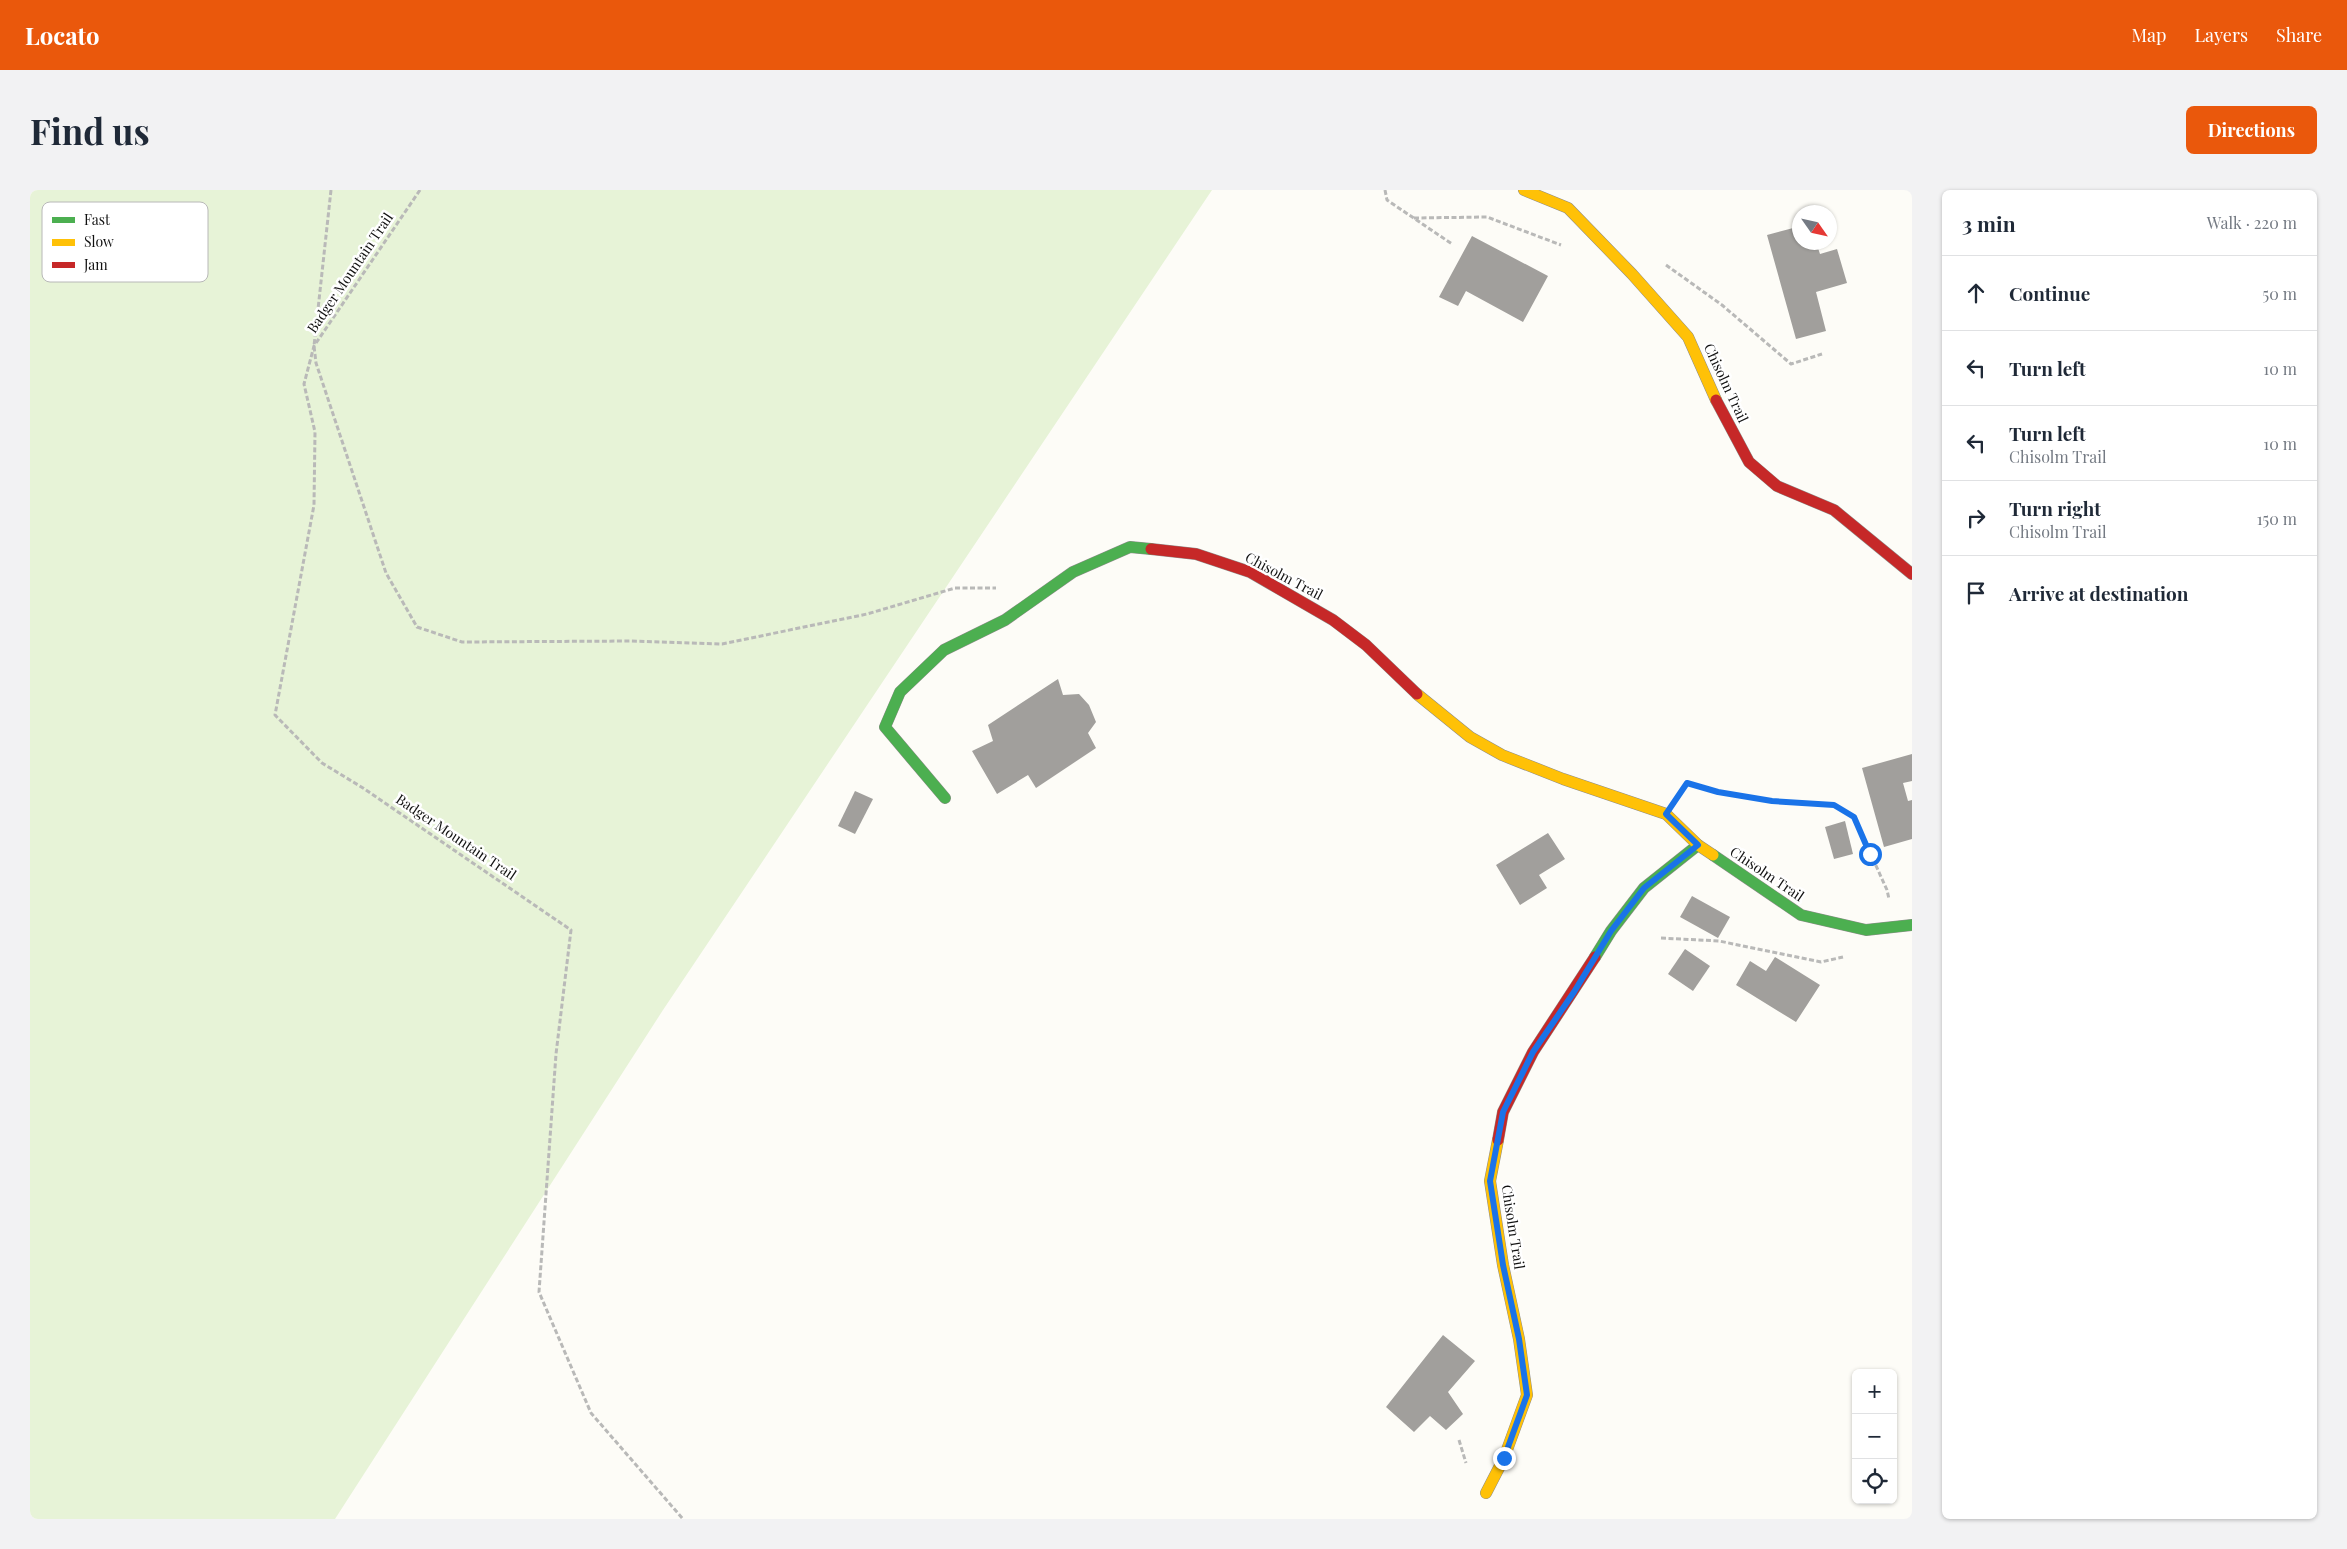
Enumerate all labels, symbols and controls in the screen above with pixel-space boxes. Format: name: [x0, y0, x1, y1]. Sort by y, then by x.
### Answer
text: Locato: [25, 19, 99, 51]
text: Map: [2131, 23, 2166, 47]
text: Layers: [2194, 23, 2248, 47]
text: Share: [2276, 23, 2322, 47]
button: Directions: [2186, 106, 2317, 154]
text: Find us: [30, 107, 150, 154]
legend: [42, 202, 208, 282]
north arrow: [1792, 205, 1837, 250]
street label: Badger Mountain Trail: [302, 209, 397, 337]
text: 3 min: [1962, 209, 2016, 237]
text: Fast: [84, 210, 111, 229]
text: Walk · 220 m: [2207, 212, 2297, 233]
text: Slow: [84, 232, 114, 251]
text: Jam: [83, 255, 108, 274]
icon: ahead: [1962, 279, 1990, 307]
text: Continue: [2009, 280, 2090, 306]
text: 50 m: [2263, 283, 2297, 304]
street label: Chisolm Trail: [1700, 340, 1753, 425]
icon: left: [1962, 354, 1990, 382]
text: Turn left: [2009, 355, 2086, 381]
text: 10 m: [2263, 358, 2297, 379]
text: Turn left: [2009, 420, 2086, 446]
icon: left: [1962, 429, 1990, 457]
text: 10 m: [2263, 433, 2297, 454]
text: Chisolm Trail: [2009, 446, 2107, 467]
text: Turn right: [2009, 495, 2101, 521]
icon: right: [1962, 504, 1990, 532]
text: 150 m: [2257, 508, 2297, 529]
text: Chisolm Trail: [2009, 521, 2107, 542]
street label: Chisolm Trail: [1242, 547, 1326, 604]
icon: arrive: [1962, 579, 1990, 607]
text: Arrive at destination: [2009, 580, 2189, 606]
street label: Badger Mountain Trail: [392, 789, 520, 884]
street label: Chisolm Trail: [1727, 842, 1808, 905]
route start: [1859, 843, 1882, 866]
street label: Chisolm Trail: [1497, 1183, 1530, 1271]
map controls: [1852, 1369, 1897, 1504]
button: +: [1852, 1369, 1897, 1414]
button: −: [1852, 1414, 1897, 1459]
route end: [1493, 1447, 1516, 1470]
button: locate: [1852, 1459, 1897, 1504]

